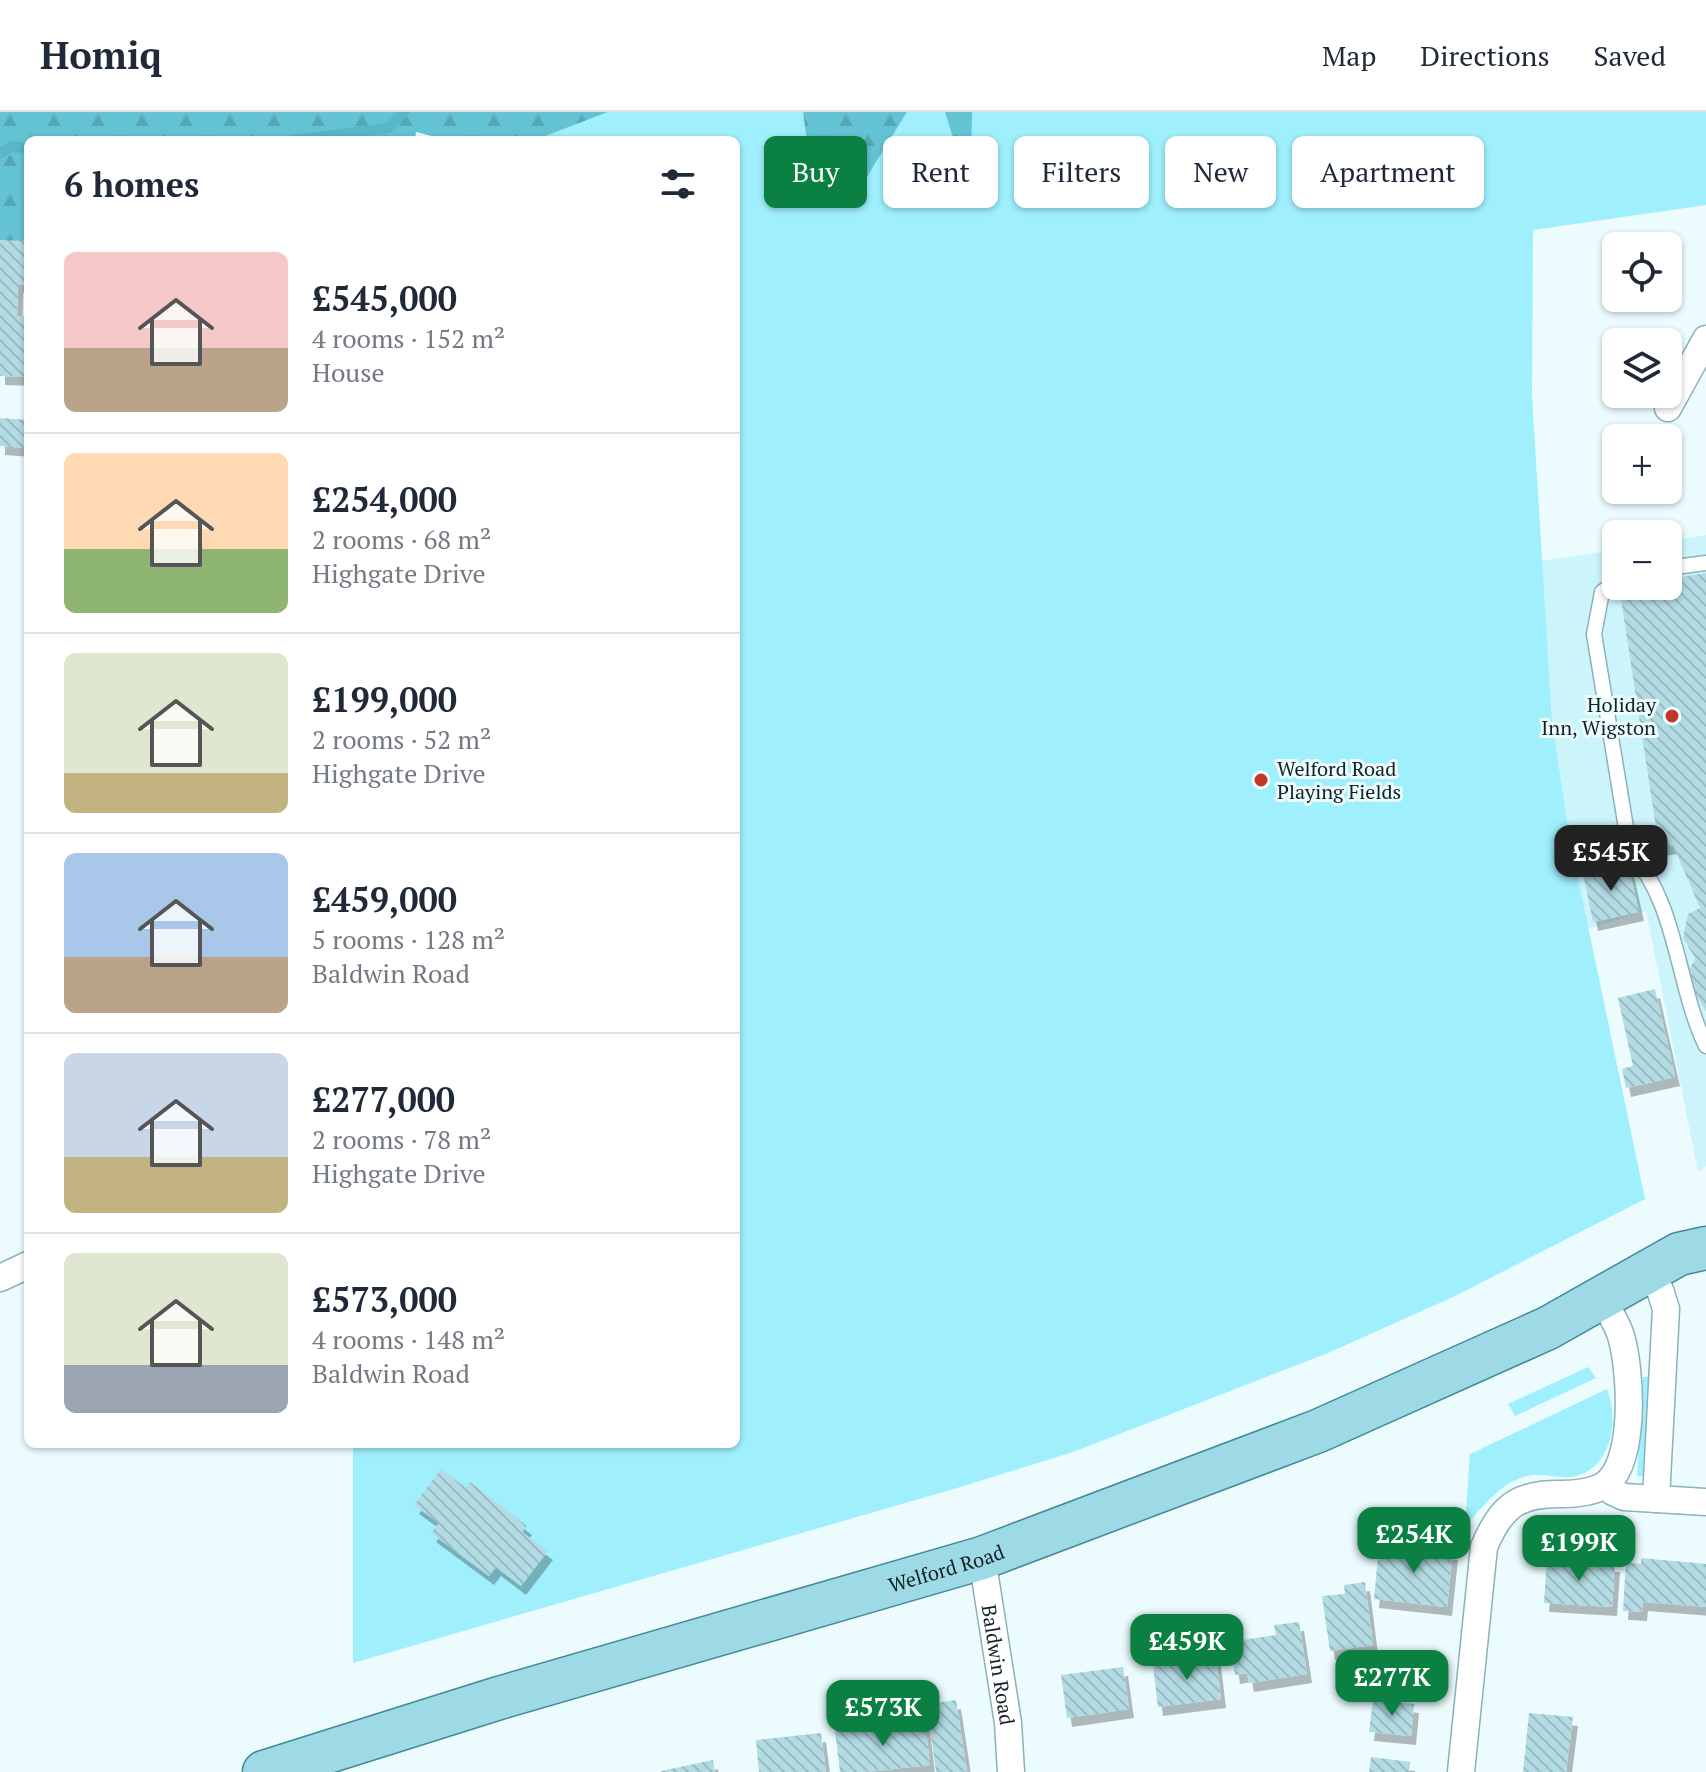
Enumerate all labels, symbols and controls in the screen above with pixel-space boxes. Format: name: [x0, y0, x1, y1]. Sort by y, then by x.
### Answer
text: Homiq: [40, 30, 162, 80]
text: Map: [1322, 37, 1376, 74]
text: Directions: [1420, 37, 1550, 74]
text: Saved: [1594, 37, 1666, 74]
chip: Buy: [764, 136, 867, 208]
chip: Rent: [883, 136, 998, 208]
chip: Filters: [1014, 136, 1149, 208]
chip: New: [1165, 136, 1276, 208]
chip: Apartment: [1292, 136, 1484, 208]
text: 6 homes: [64, 162, 199, 207]
icon: filters: [656, 162, 700, 206]
map controls: [1602, 232, 1682, 600]
button: locate: [1602, 232, 1682, 312]
text: £545,000: [312, 276, 457, 321]
icon: home: [128, 284, 224, 380]
text: 4 rooms · 152 m²: [312, 321, 505, 355]
button: layers: [1602, 328, 1682, 408]
text: House: [312, 355, 385, 389]
button: +: [1602, 424, 1682, 504]
text: £254,000: [312, 477, 457, 522]
icon: home: [128, 485, 224, 581]
button: −: [1602, 520, 1682, 600]
text: 2 rooms · 68 m²: [312, 522, 491, 556]
text: Highgate Drive: [312, 556, 486, 590]
text: £199,000: [312, 677, 457, 722]
icon: home: [128, 685, 224, 781]
place label: Holiday Inn, Wigston: [1541, 691, 1657, 741]
marker: Holiday Inn, Wigston: [1663, 707, 1681, 725]
text: 2 rooms · 52 m²: [312, 722, 491, 756]
place label: Welford Road Playing Fields: [1277, 755, 1401, 805]
text: Highgate Drive: [312, 756, 486, 790]
marker: Welford Road Playing Fields: [1252, 771, 1270, 789]
pin: £545K: [1555, 825, 1667, 893]
text: £545K: [1572, 834, 1650, 868]
text: £459,000: [312, 877, 457, 922]
icon: home: [128, 885, 224, 981]
text: 5 rooms · 128 m²: [312, 922, 505, 956]
text: Baldwin Road: [312, 956, 470, 990]
text: £277,000: [312, 1077, 455, 1122]
icon: home: [128, 1085, 224, 1181]
text: 2 rooms · 78 m²: [312, 1122, 491, 1156]
text: Highgate Drive: [312, 1156, 486, 1190]
text: £573,000: [312, 1277, 457, 1322]
icon: home: [128, 1285, 224, 1381]
text: 4 rooms · 148 m²: [312, 1322, 505, 1356]
text: Baldwin Road: [312, 1356, 470, 1390]
pin: £254K: [1358, 1507, 1470, 1575]
pin: £199K: [1523, 1515, 1635, 1583]
text: £254K: [1375, 1516, 1453, 1550]
text: £199K: [1540, 1524, 1618, 1558]
street label: Welford Road: [885, 1537, 1008, 1598]
street label: Baldwin Road: [976, 1603, 1022, 1727]
pin: £459K: [1131, 1614, 1243, 1682]
text: £459K: [1148, 1623, 1226, 1657]
pin: £277K: [1336, 1650, 1448, 1718]
text: £277K: [1353, 1659, 1431, 1693]
pin: £573K: [827, 1680, 939, 1748]
text: £573K: [844, 1689, 922, 1723]

